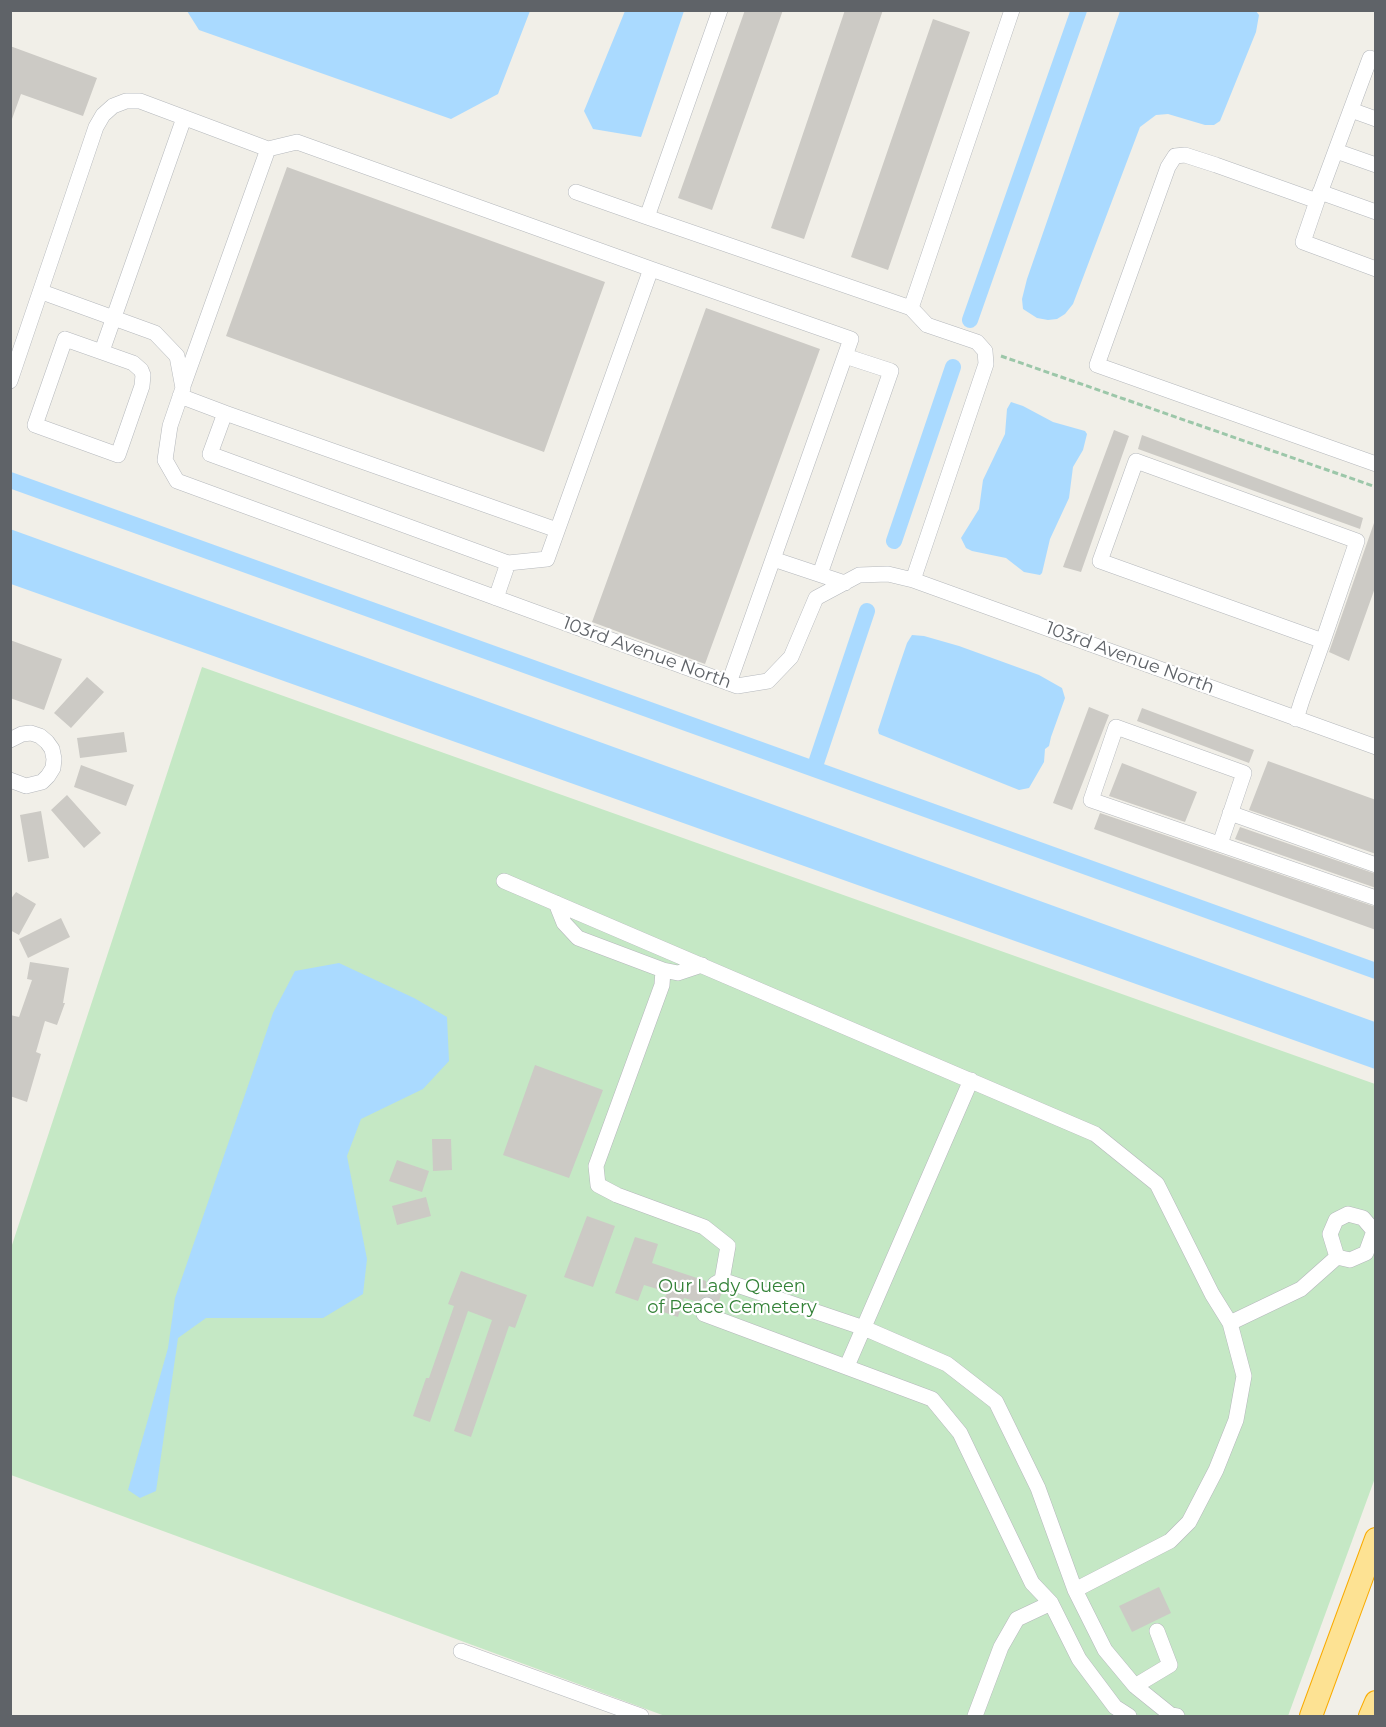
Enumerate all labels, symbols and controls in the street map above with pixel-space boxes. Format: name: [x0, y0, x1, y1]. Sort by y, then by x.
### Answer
street label: 103rd Avenue North: [560, 612, 734, 694]
street label: 103rd Avenue North: [1043, 617, 1217, 699]
park label: Our Lady Queen of Peace Cemetery: [647, 1276, 817, 1318]

